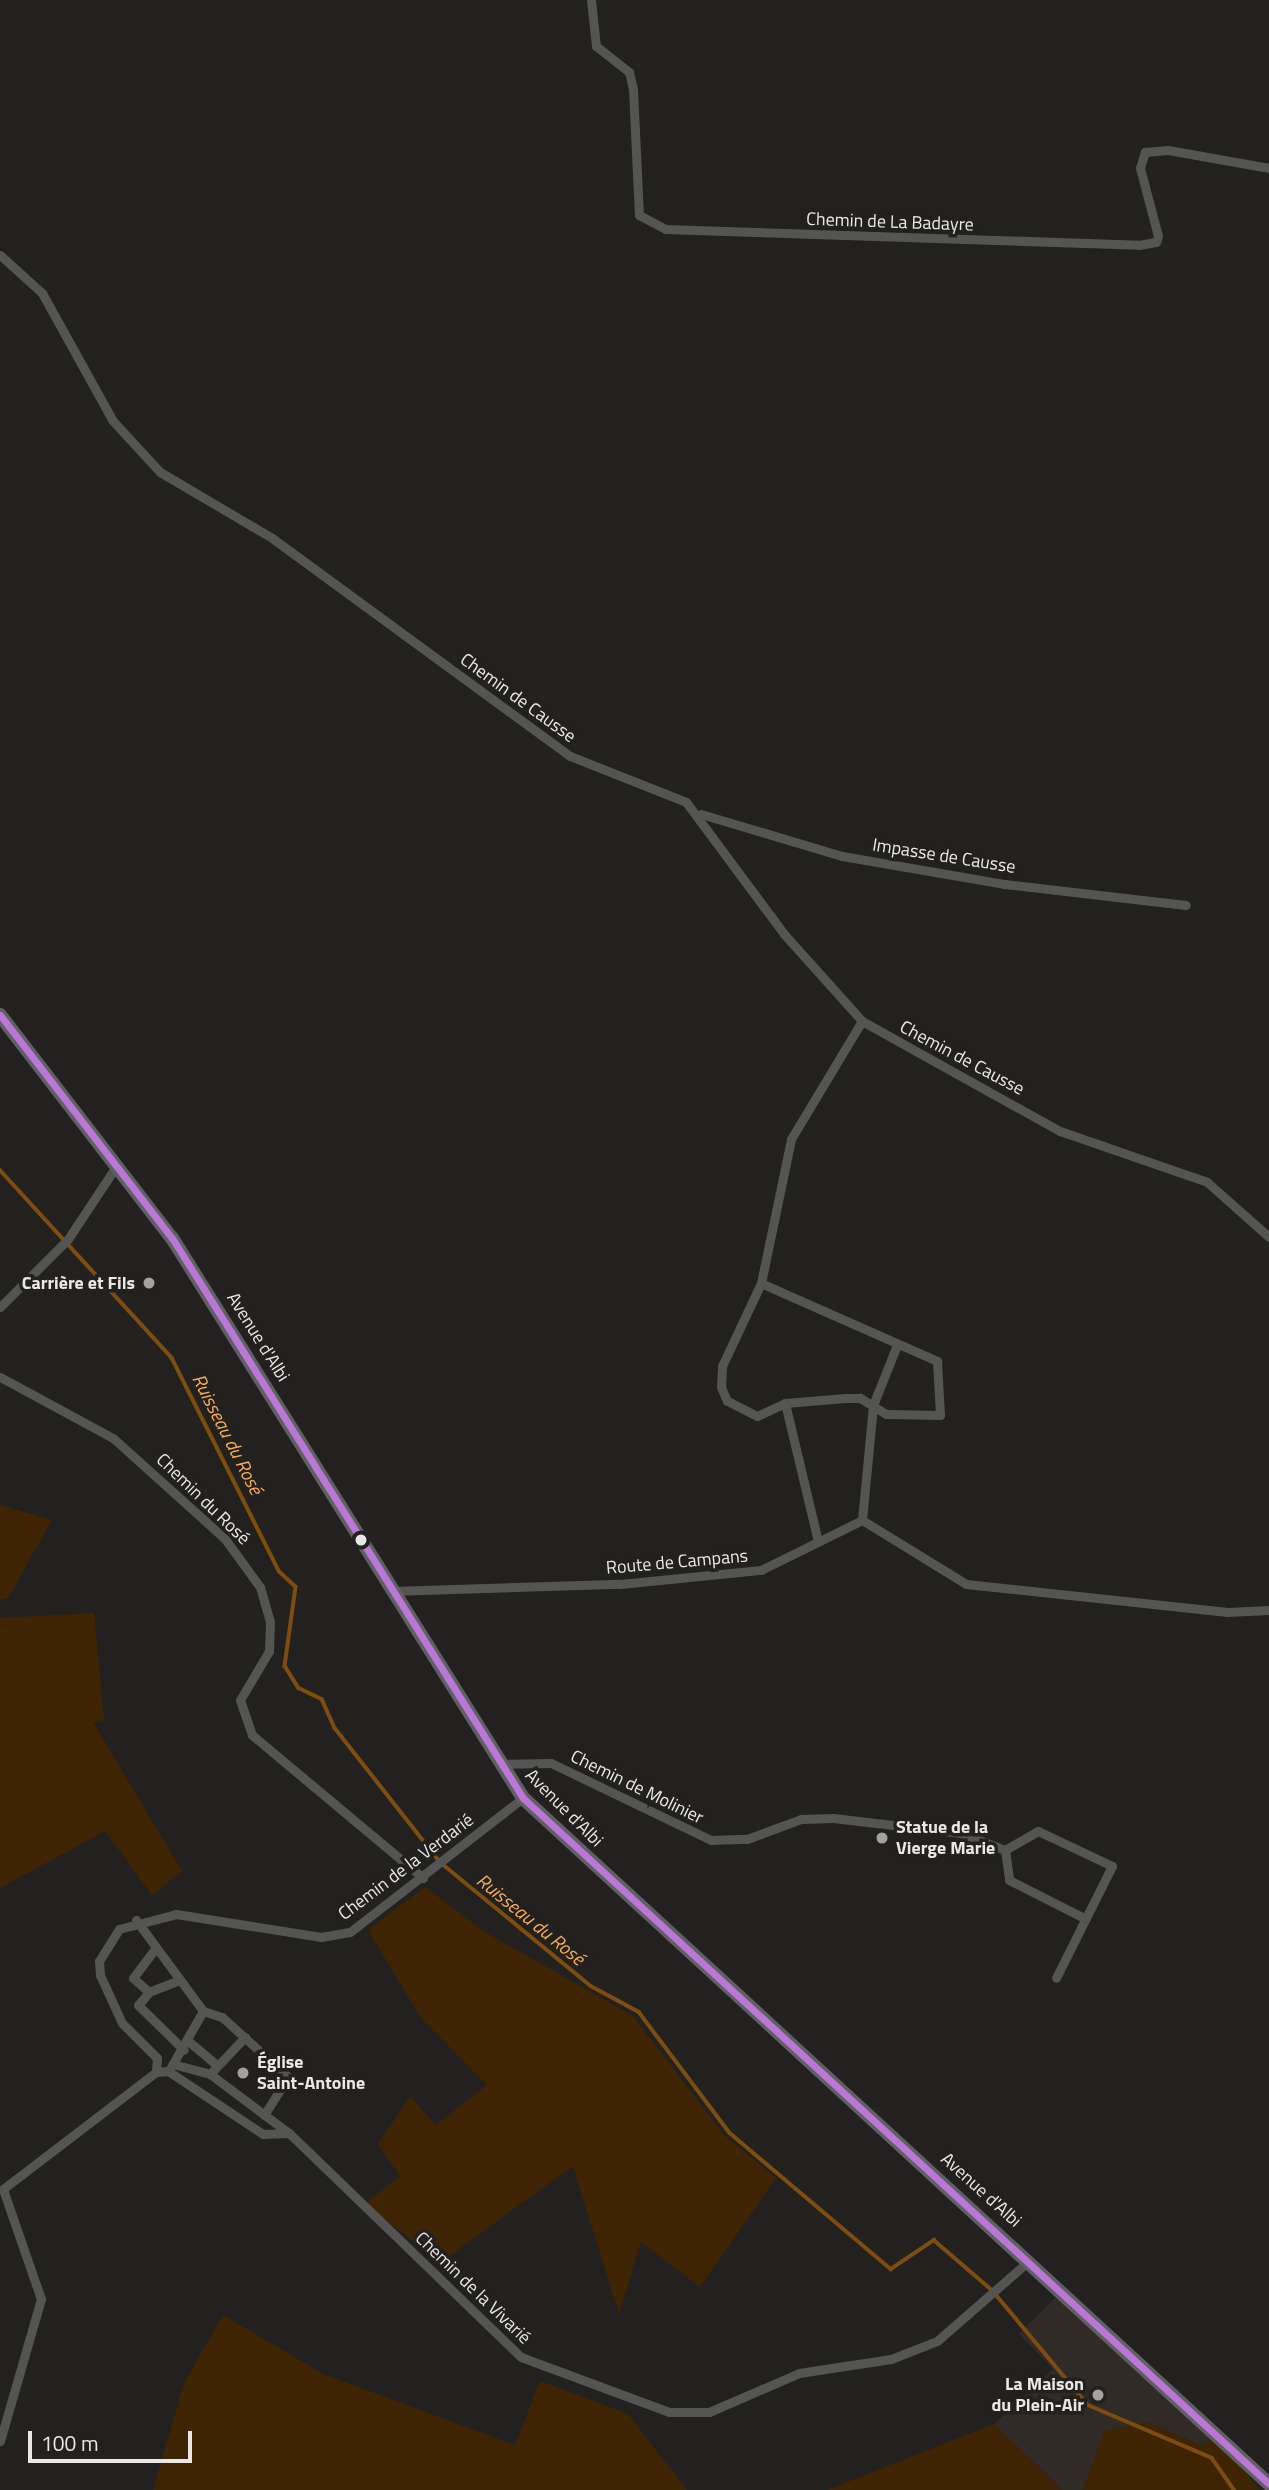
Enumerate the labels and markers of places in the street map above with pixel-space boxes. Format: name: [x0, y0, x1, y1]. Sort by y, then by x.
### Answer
place label: Carrière et Fils: [22, 1272, 135, 1294]
marker: Carrière et Fils: [141, 1275, 157, 1291]
unlabelled marker: [354, 1533, 368, 1547]
place label: Statue de la Vierge Marie: [896, 1817, 995, 1860]
marker: Statue de la Vierge Marie: [874, 1830, 890, 1846]
place label: Église Saint-Antoine: [257, 2052, 365, 2094]
marker: Église Saint-Antoine: [235, 2065, 251, 2081]
place label: La Maison du Plein-Air: [991, 2374, 1084, 2416]
marker: La Maison du Plein-Air: [1090, 2387, 1106, 2403]

